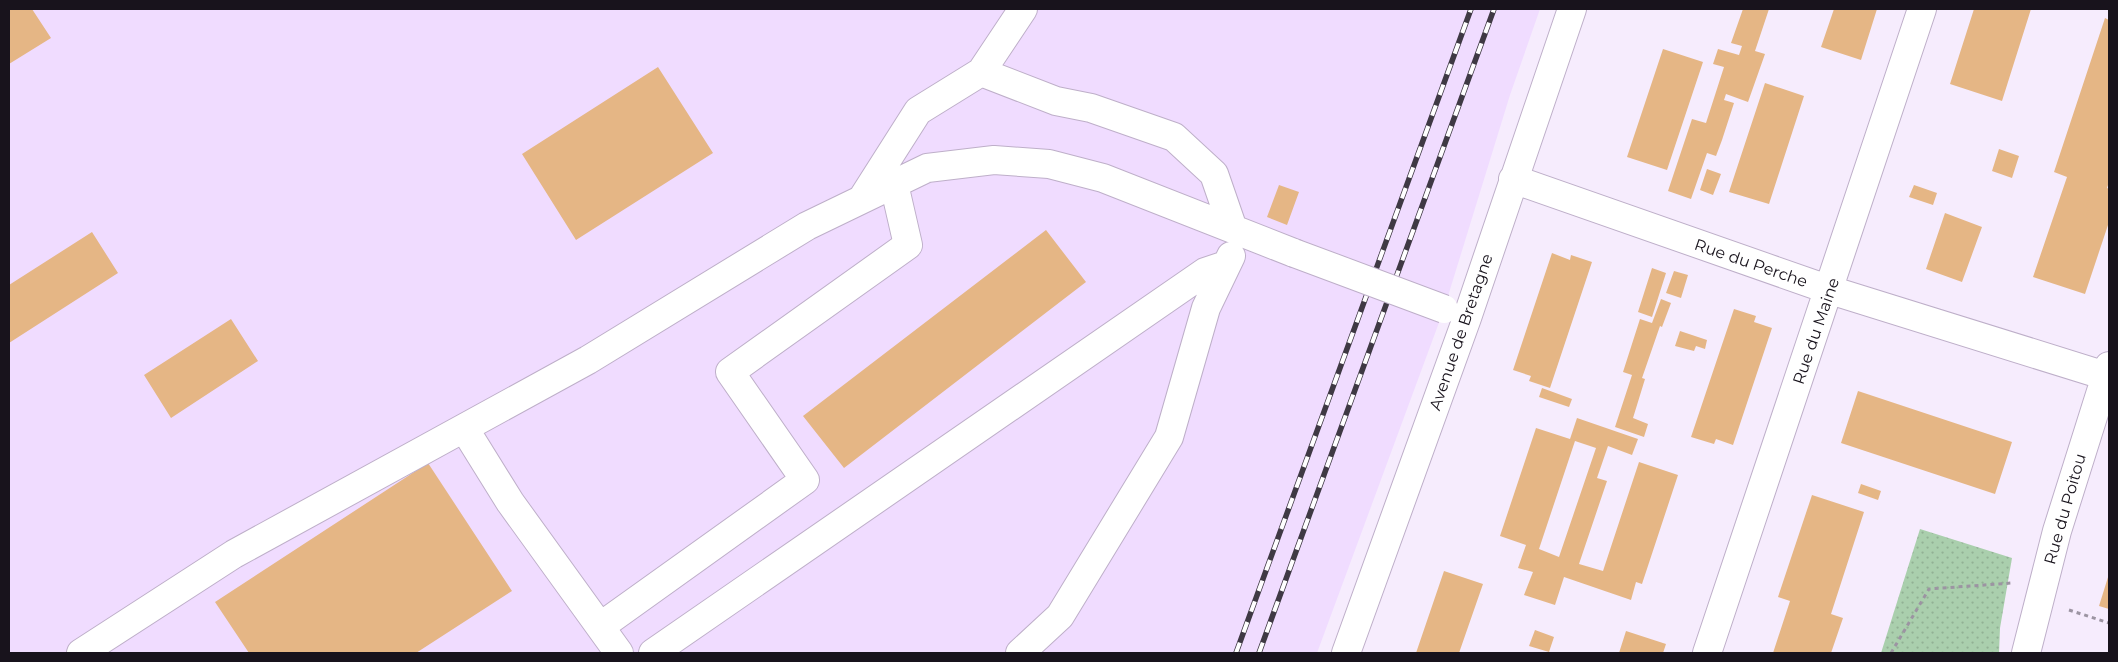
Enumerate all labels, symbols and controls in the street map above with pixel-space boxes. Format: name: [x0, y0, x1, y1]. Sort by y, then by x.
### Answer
street label: Rue du Perche: [1692, 235, 1810, 291]
street label: Avenue de Bretagne: [1425, 251, 1497, 413]
street label: Rue du Maine: [1789, 275, 1843, 387]
street label: Rue du Poitou: [2040, 451, 2090, 567]

